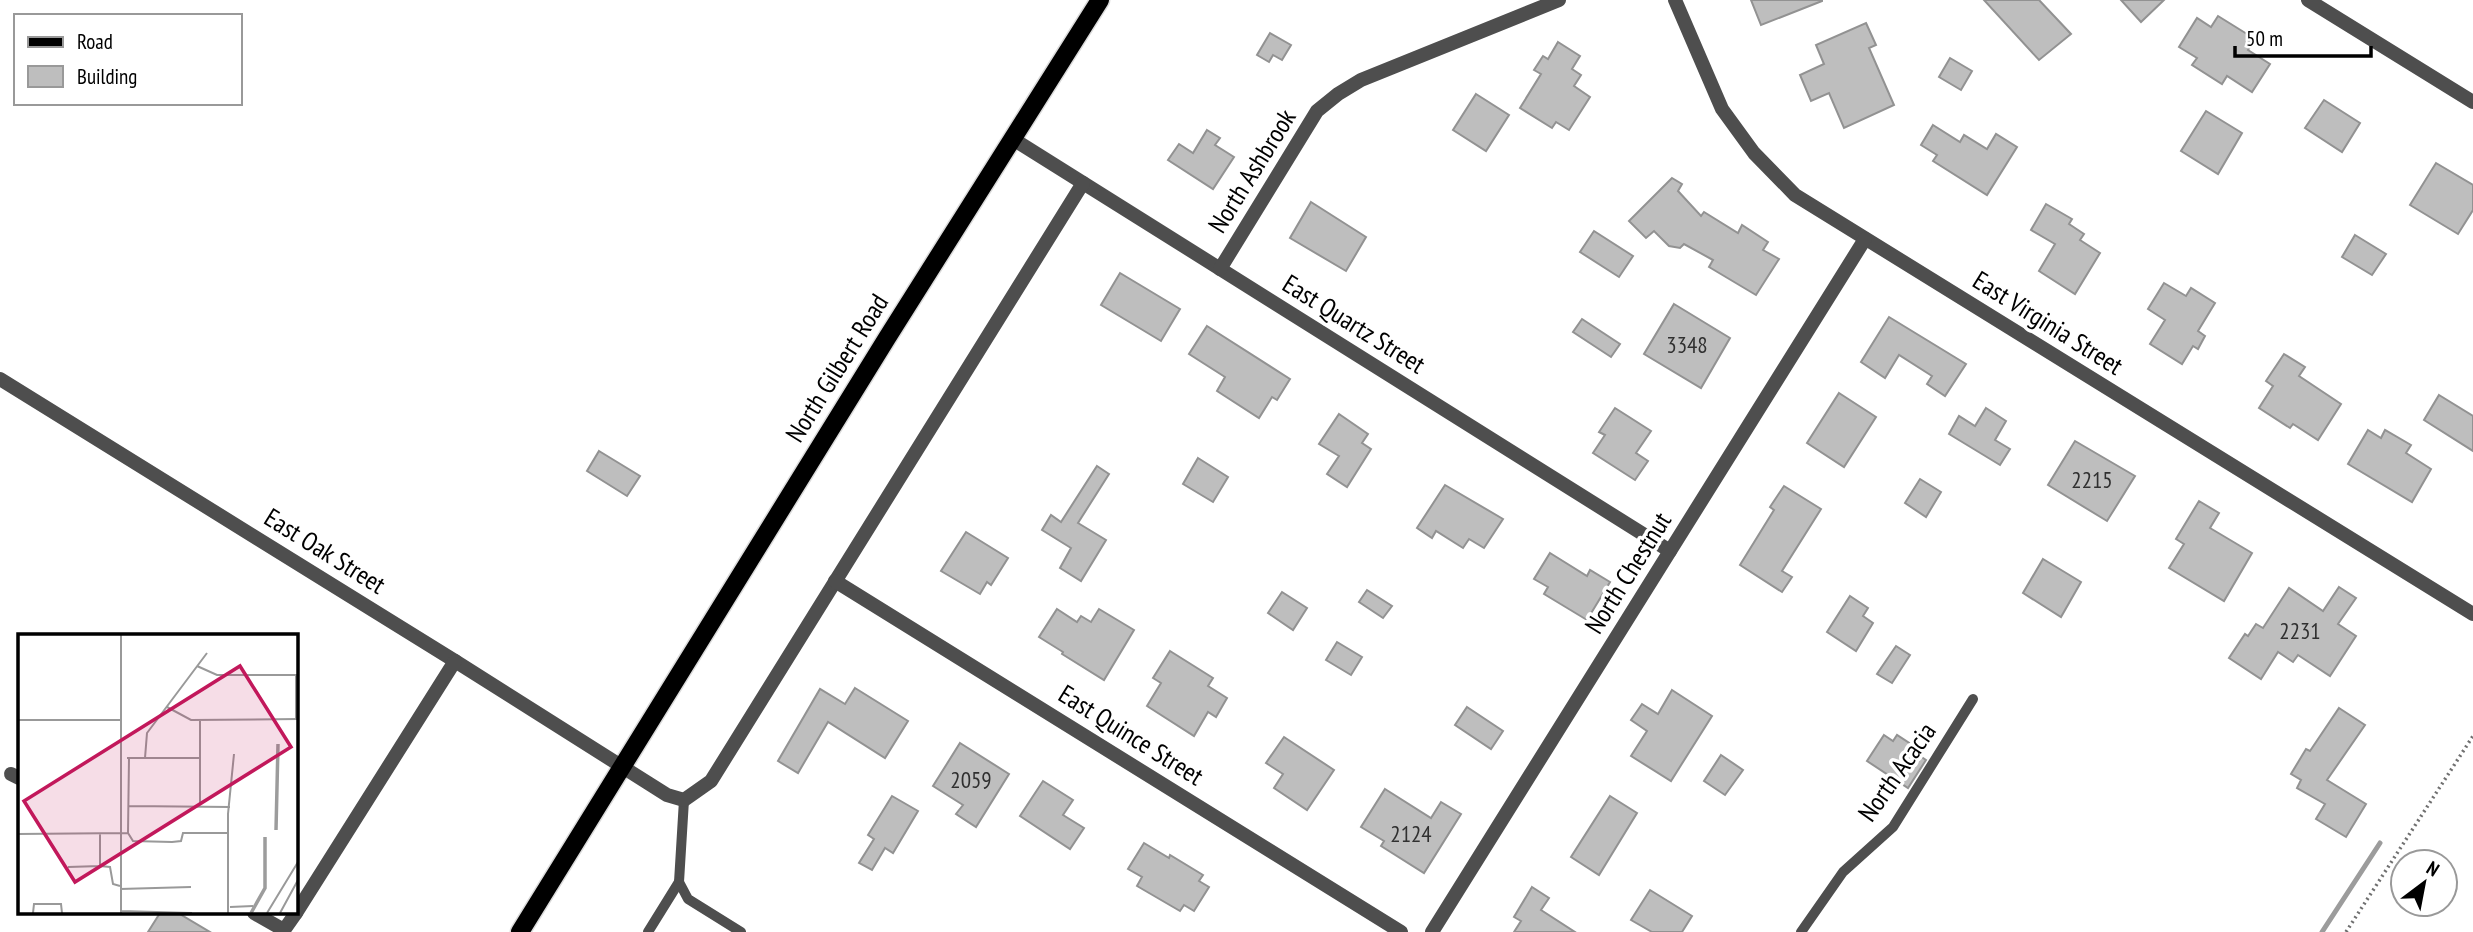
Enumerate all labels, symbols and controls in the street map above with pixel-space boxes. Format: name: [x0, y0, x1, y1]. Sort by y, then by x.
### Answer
legend: [14, 14, 242, 105]
scale bar: [2235, 14, 2372, 58]
text: 50 m: [2246, 25, 2283, 52]
text: Road: [77, 28, 113, 55]
text: Building: [77, 63, 137, 90]
street label: North Ashbrook: [1201, 103, 1303, 239]
street label: East Virginia Street: [1967, 263, 2129, 382]
street label: East Quartz Street: [1277, 267, 1432, 380]
street label: North Gilbert Road: [778, 288, 895, 448]
house number: 3348: [1666, 330, 1708, 359]
house number: 2215: [2071, 465, 2113, 494]
street label: East Oak Street: [259, 500, 392, 601]
street label: North Chestnut: [1577, 506, 1678, 640]
house number: 2231: [2279, 616, 2321, 645]
inset map: [18, 634, 298, 914]
street label: East Quince Street: [1053, 677, 1210, 792]
street label: North Acacia: [1851, 716, 1943, 828]
house number: 2059: [950, 765, 992, 794]
house number: 2124: [1390, 819, 1432, 848]
north arrow: [2389, 848, 2459, 918]
text: N: [2422, 856, 2444, 881]

